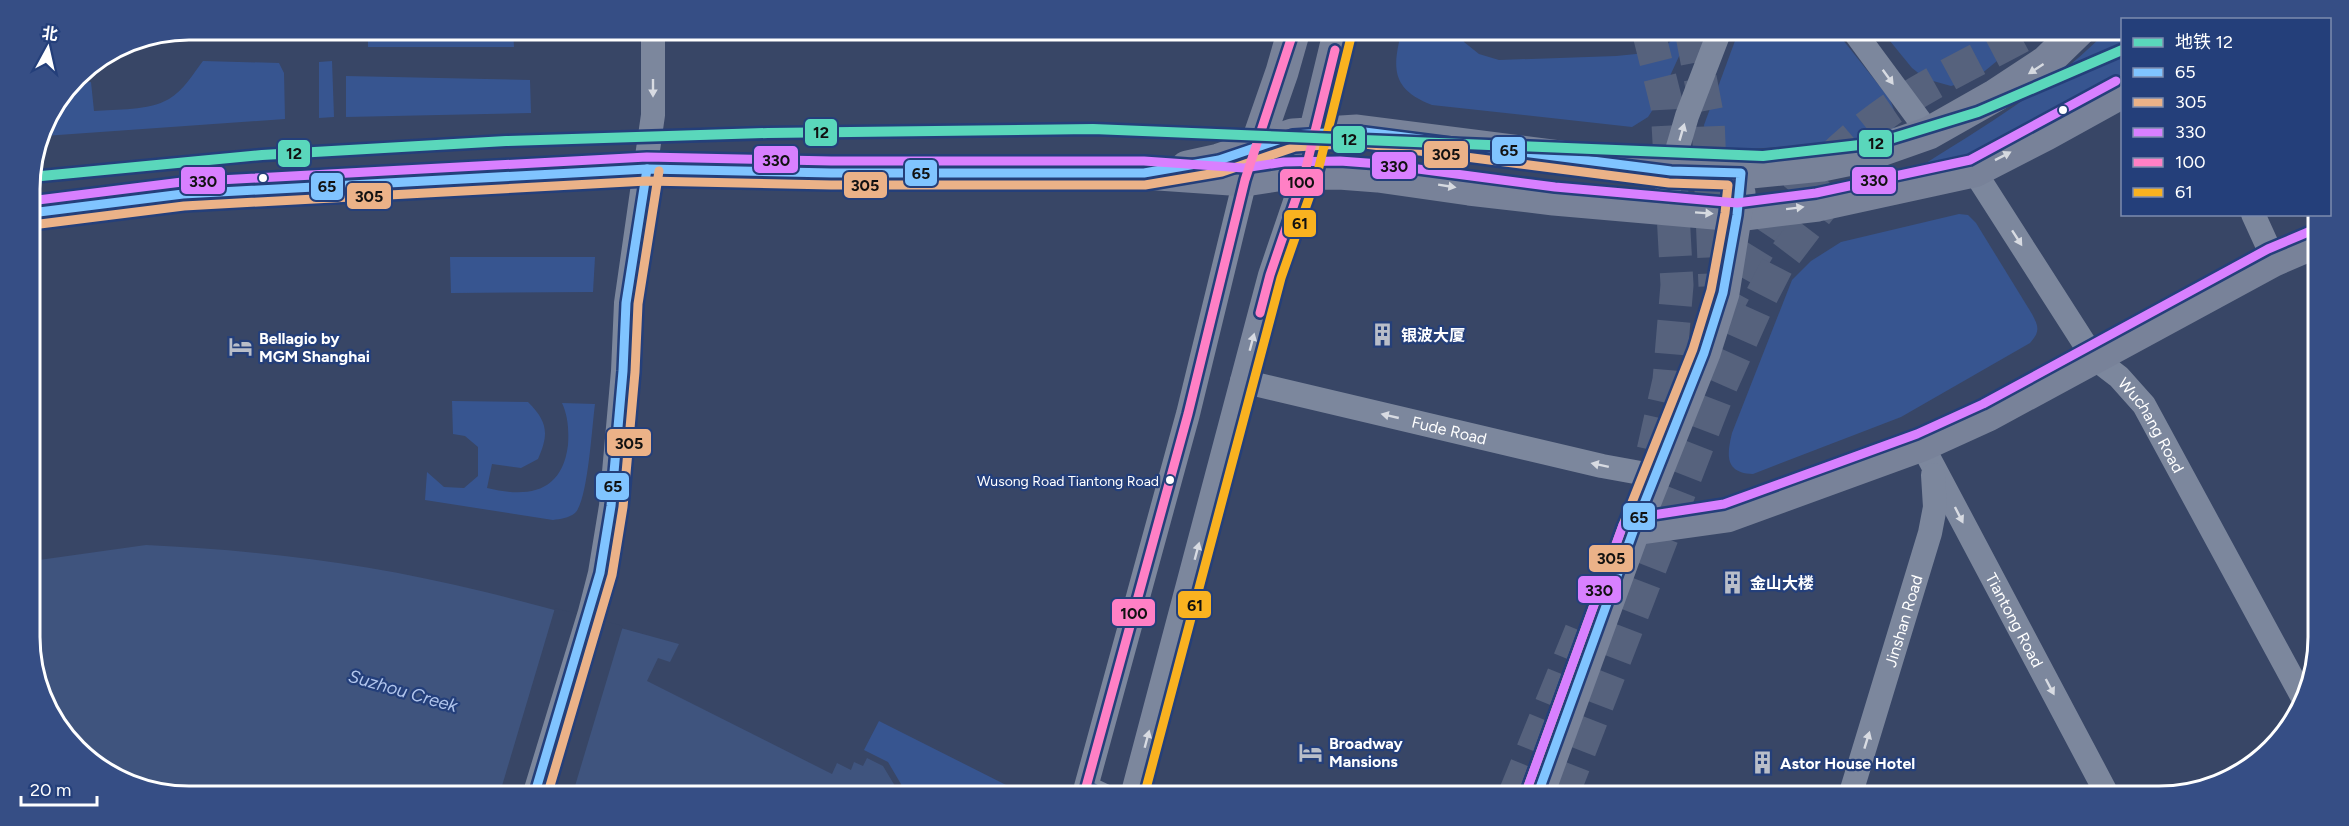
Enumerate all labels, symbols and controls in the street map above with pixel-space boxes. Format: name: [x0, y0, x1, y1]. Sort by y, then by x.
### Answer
north arrow: [18, 18, 78, 78]
legend: [2121, 18, 2331, 216]
text: 北: [41, 23, 59, 44]
text: 地铁 12: [2175, 31, 2233, 53]
text: 65: [2175, 61, 2196, 83]
one-way arrow: [2028, 63, 2044, 74]
one-way arrow: [1882, 69, 1894, 85]
one-way arrow: [648, 79, 658, 98]
text: 305: [2175, 91, 2207, 113]
unlabelled marker: [2057, 104, 2069, 116]
line badge: 12: [804, 118, 838, 147]
text: 330: [2175, 121, 2206, 143]
text: 12: [813, 123, 829, 142]
one-way arrow: [1678, 123, 1687, 141]
line badge: 12: [1332, 125, 1366, 154]
line badge: 12: [1858, 129, 1893, 158]
text: 12: [1341, 130, 1357, 149]
text: 12: [1868, 134, 1884, 153]
line badge: 65: [1491, 136, 1526, 165]
line badge: 12: [277, 139, 311, 168]
line badge: 305: [1423, 140, 1469, 169]
text: 65: [1500, 141, 1518, 160]
text: 12: [286, 144, 302, 163]
line badge: 330: [753, 145, 799, 174]
text: 305: [1432, 145, 1460, 164]
text: 330: [762, 151, 790, 170]
line badge: 330: [1371, 151, 1417, 180]
one-way arrow: [1995, 151, 2012, 160]
text: 100: [2175, 151, 2206, 173]
text: 330: [1380, 157, 1408, 176]
line badge: 65: [904, 159, 938, 187]
text: 65: [912, 164, 930, 183]
line badge: 330: [180, 166, 226, 195]
line badge: 330: [1851, 166, 1897, 195]
line badge: 100: [1279, 168, 1324, 197]
line badge: 305: [843, 171, 888, 199]
text: 330: [1860, 171, 1888, 190]
text: 330: [189, 172, 217, 191]
unlabelled marker: [257, 172, 269, 184]
line badge: 65: [310, 172, 344, 201]
text: 100: [1287, 173, 1315, 192]
text: 305: [851, 176, 879, 195]
text: 65: [318, 177, 336, 196]
text: 61: [2175, 181, 2193, 203]
line badge: 305: [346, 182, 392, 210]
one-way arrow: [1438, 182, 1457, 191]
text: 305: [355, 187, 383, 206]
one-way arrow: [1786, 203, 1805, 213]
one-way arrow: [1694, 208, 1713, 217]
line badge: 61: [1283, 209, 1317, 238]
text: 61: [1292, 214, 1308, 233]
one-way arrow: [2011, 229, 2022, 246]
building icon: 银波大厦: [1370, 322, 1396, 348]
place label: 银波大厦: [1401, 326, 1465, 345]
place label: Bellagio by MGM Shanghai: [259, 329, 370, 366]
one-way arrow: [1248, 333, 1258, 351]
hotel icon: Bellagio by MGM Shanghai: [228, 334, 254, 360]
street label: Wuchang Road: [2114, 374, 2188, 476]
one-way arrow: [1380, 410, 1399, 420]
street label: Fude Road: [1410, 412, 1489, 448]
line badge: 305: [606, 428, 652, 457]
text: 305: [615, 434, 643, 453]
one-way arrow: [1590, 460, 1609, 469]
line badge: 65: [595, 472, 630, 501]
place label: Wusong Road Tiantong Road: [977, 473, 1159, 490]
marker: Wusong Road Tiantong Road: [1164, 474, 1176, 486]
text: 65: [604, 477, 622, 496]
line badge: 65: [1622, 502, 1656, 531]
one-way arrow: [1954, 507, 1963, 524]
text: 65: [1630, 508, 1648, 527]
one-way arrow: [1193, 542, 1202, 560]
line badge: 305: [1588, 544, 1634, 573]
text: 305: [1597, 549, 1625, 568]
building icon: 金山大楼: [1719, 570, 1745, 596]
street label: Tiantong Road: [1981, 570, 2047, 671]
street label: Jinshan Road: [1881, 573, 1927, 669]
place label: 金山大楼: [1750, 574, 1814, 593]
line badge: 330: [1577, 575, 1622, 604]
text: 330: [1585, 581, 1613, 600]
line badge: 61: [1177, 590, 1212, 619]
text: 61: [1187, 596, 1203, 615]
line badge: 100: [1111, 598, 1156, 627]
text: 100: [1120, 604, 1148, 623]
water label: Suzhou Creek: [346, 665, 461, 717]
one-way arrow: [2045, 679, 2055, 696]
one-way arrow: [1143, 730, 1152, 748]
one-way arrow: [1863, 731, 1872, 749]
place label: Broadway Mansions: [1329, 734, 1404, 771]
hotel icon: Broadway Mansions: [1298, 739, 1324, 765]
building icon: Astor House Hotel: [1749, 750, 1775, 776]
place label: Astor House Hotel: [1780, 754, 1915, 773]
scale bar: [21, 769, 98, 807]
text: 20 m: [30, 779, 71, 801]

